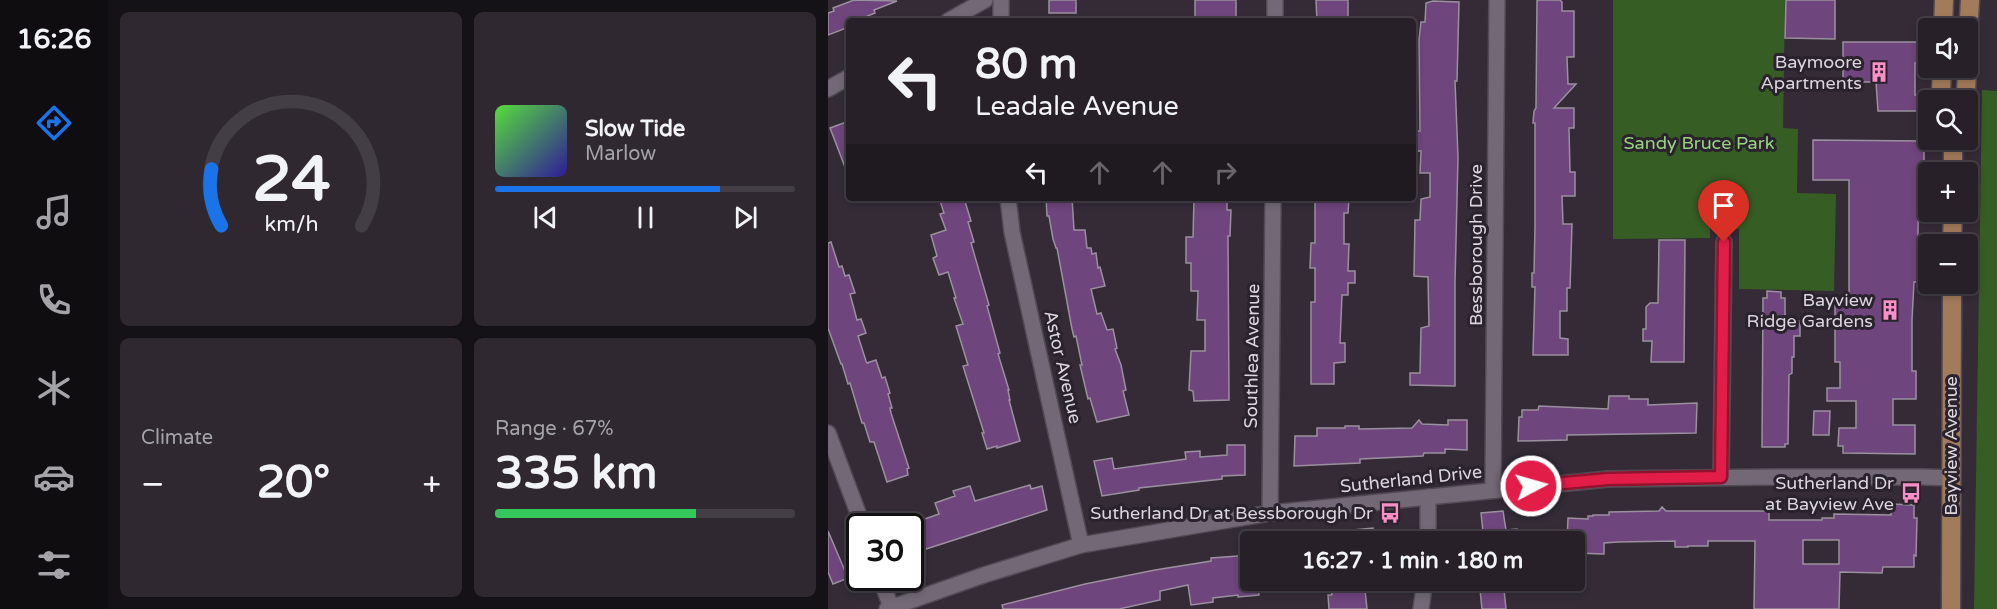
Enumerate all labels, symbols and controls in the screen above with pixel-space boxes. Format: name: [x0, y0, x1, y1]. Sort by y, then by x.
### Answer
map controls: [1918, 18, 1978, 294]
button: sound: [1918, 18, 1978, 78]
text: 16:26: [17, 23, 91, 56]
text: 80 m: [975, 39, 1077, 90]
icon: left: [876, 42, 954, 120]
place label: Baymoore Apartments: [1760, 51, 1862, 94]
building icon: Baymoore Apartments: [1867, 60, 1891, 84]
text: Leadale Avenue: [975, 90, 1179, 123]
button: search: [1918, 90, 1978, 150]
icon: directions: [33, 102, 75, 144]
text: Slow Tide: [585, 116, 685, 142]
park label: Sandy Bruce Park: [1624, 132, 1775, 154]
text: Marlow: [585, 142, 656, 166]
text: 24: [252, 143, 330, 218]
icon: left: [1020, 156, 1053, 189]
icon: ahead: [1083, 156, 1116, 189]
icon: ahead: [1146, 156, 1179, 189]
icon: right: [1209, 156, 1242, 189]
button: +: [1918, 162, 1978, 222]
street label: Bessborough Drive: [1465, 164, 1487, 326]
pin: [1698, 180, 1749, 242]
icon: arrive: [1707, 189, 1740, 222]
icon: music: [33, 191, 75, 233]
icon: previous: [529, 201, 562, 234]
icon: pause: [629, 201, 662, 234]
icon: next: [729, 201, 762, 234]
text: km/h: [264, 212, 318, 238]
button: −: [1918, 234, 1978, 294]
icon: phone: [33, 279, 75, 321]
street label: Southlea Avenue: [1240, 283, 1264, 429]
place label: Bayview Ridge Gardens: [1747, 289, 1873, 332]
building icon: Bayview Ridge Gardens: [1878, 298, 1902, 322]
street label: Astor Avenue: [1039, 308, 1087, 426]
icon: climate: [33, 367, 75, 409]
street label: Bayview Avenue: [1940, 376, 1962, 516]
text: Range · 67%: [495, 417, 614, 441]
text: Climate: [141, 426, 213, 450]
text: 335 km: [495, 447, 657, 501]
position arrow: [1499, 454, 1563, 518]
icon: car: [33, 456, 75, 498]
text: 20°: [257, 456, 330, 510]
street label: Sutherland Drive: [1339, 461, 1483, 497]
text: −: [141, 465, 165, 504]
text: +: [422, 465, 441, 504]
place label: Sutherland Dr at Bayview Ave: [1765, 472, 1894, 515]
bus stop icon: Sutherland Dr at Bayview Ave: [1899, 481, 1923, 505]
bus stop icon: Sutherland Dr at Bessborough Dr: [1378, 501, 1402, 525]
place label: Sutherland Dr at Bessborough Dr: [1090, 502, 1373, 524]
speed limit sign: 30: [846, 513, 924, 591]
icon: filters: [33, 544, 75, 586]
text: 16:27 · 1 min · 180 m: [1302, 548, 1523, 574]

